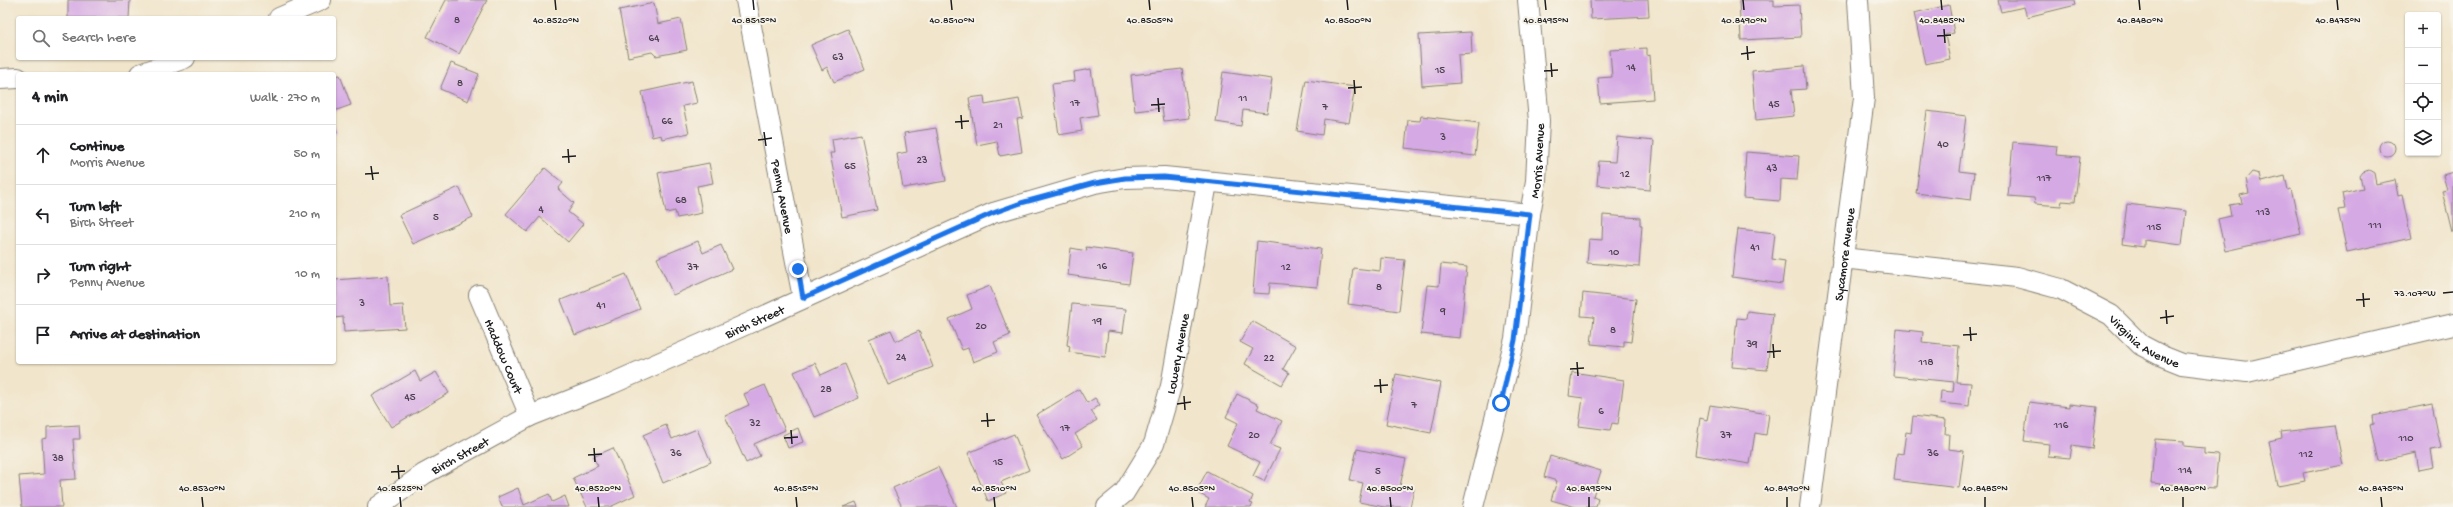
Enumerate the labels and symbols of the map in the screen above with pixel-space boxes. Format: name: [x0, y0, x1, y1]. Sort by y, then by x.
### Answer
house number: 8: [454, 15, 460, 27]
text: 40.8520°N: [533, 15, 579, 27]
text: 40.8515°N: [732, 15, 777, 27]
text: 40.8510°N: [929, 15, 975, 27]
text: 40.8505°N: [1127, 15, 1174, 27]
text: 40.8500°N: [1325, 15, 1372, 27]
text: 40.8495°N: [1523, 15, 1569, 27]
text: 40.8490°N: [1721, 15, 1767, 27]
text: 40.8485°N: [1919, 15, 1965, 27]
text: 40.8480°N: [2117, 15, 2163, 27]
text: 40.8475°N: [2315, 15, 2361, 27]
house number: 64: [649, 33, 660, 45]
house number: 63: [832, 52, 844, 64]
house number: 14: [1625, 62, 1637, 74]
house number: 15: [1434, 65, 1445, 77]
house number: 8: [457, 78, 463, 90]
house number: 11: [1238, 93, 1247, 105]
house number: 17: [1069, 98, 1080, 110]
house number: 45: [1769, 99, 1780, 111]
house number: 7: [1321, 102, 1328, 114]
house number: 66: [661, 116, 673, 128]
house number: 21: [993, 120, 1003, 132]
street label: Morris Avenue: [1528, 123, 1549, 200]
house number: 3: [1439, 132, 1446, 144]
house number: 40: [1937, 139, 1949, 151]
house number: 23: [916, 155, 928, 167]
street label: Penny Avenue: [767, 158, 796, 235]
house number: 65: [844, 161, 856, 173]
house number: 43: [1767, 163, 1778, 175]
house number: 12: [1619, 169, 1631, 181]
house number: 117: [2036, 173, 2052, 185]
house number: 68: [675, 195, 687, 207]
house number: 4: [538, 204, 544, 216]
street label: Sycamore Avenue: [1832, 207, 1859, 302]
house number: 113: [2255, 207, 2271, 219]
house number: 5: [433, 212, 439, 224]
house number: 111: [2367, 220, 2382, 232]
house number: 115: [2146, 222, 2162, 234]
house number: 41: [1750, 242, 1760, 254]
house number: 10: [1608, 247, 1619, 259]
route end: [789, 260, 807, 278]
house number: 16: [1096, 261, 1107, 273]
house number: 37: [686, 262, 699, 274]
house number: 12: [1280, 262, 1292, 274]
house number: 8: [1376, 282, 1382, 294]
text: 73.107°W: [2393, 288, 2436, 300]
house number: 3: [358, 298, 365, 310]
house number: 41: [596, 300, 606, 312]
street label: Birch Street: [722, 302, 789, 343]
house number: 9: [1439, 306, 1446, 318]
street label: Lowery Avenue: [1164, 312, 1194, 396]
street label: Virginia Avenue: [2104, 312, 2181, 372]
house number: 19: [1091, 316, 1102, 328]
street label: Haddow Court: [480, 317, 525, 398]
house number: 20: [975, 321, 987, 333]
house number: 8: [1610, 325, 1616, 337]
house number: 39: [1745, 339, 1758, 351]
house number: 24: [896, 352, 907, 364]
house number: 22: [1264, 353, 1275, 365]
house number: 118: [1918, 357, 1933, 369]
house number: 28: [820, 384, 832, 396]
house number: 45: [405, 392, 416, 404]
route start: [1492, 394, 1510, 412]
house number: 7: [1410, 400, 1417, 412]
house number: 6: [1598, 406, 1604, 418]
house number: 32: [748, 418, 761, 430]
house number: 116: [2053, 420, 2069, 432]
house number: 17: [1059, 423, 1070, 435]
house number: 20: [1248, 430, 1260, 442]
house number: 37: [1719, 430, 1732, 442]
house number: 110: [2397, 433, 2414, 445]
street label: Birch Street: [428, 434, 493, 479]
house number: 36: [669, 448, 682, 460]
house number: 36: [1926, 448, 1939, 460]
house number: 112: [2298, 449, 2314, 461]
house number: 38: [51, 453, 64, 465]
house number: 15: [992, 457, 1003, 469]
house number: 114: [2177, 465, 2193, 477]
house number: 5: [1375, 466, 1381, 478]
text: 40.8530°N: [179, 483, 226, 495]
text: 40.8525°N: [377, 483, 423, 495]
text: 40.8520°N: [575, 483, 621, 495]
text: 40.8515°N: [774, 483, 819, 495]
text: 40.8510°N: [971, 483, 1017, 495]
text: 40.8505°N: [1169, 483, 1216, 495]
text: 40.8500°N: [1367, 483, 1414, 495]
text: 40.8495°N: [1566, 483, 1612, 495]
text: 40.8490°N: [1764, 483, 1810, 495]
text: 40.8485°N: [1962, 483, 2008, 495]
text: 40.8480°N: [2160, 483, 2206, 495]
text: 40.8475°N: [2358, 483, 2404, 495]

